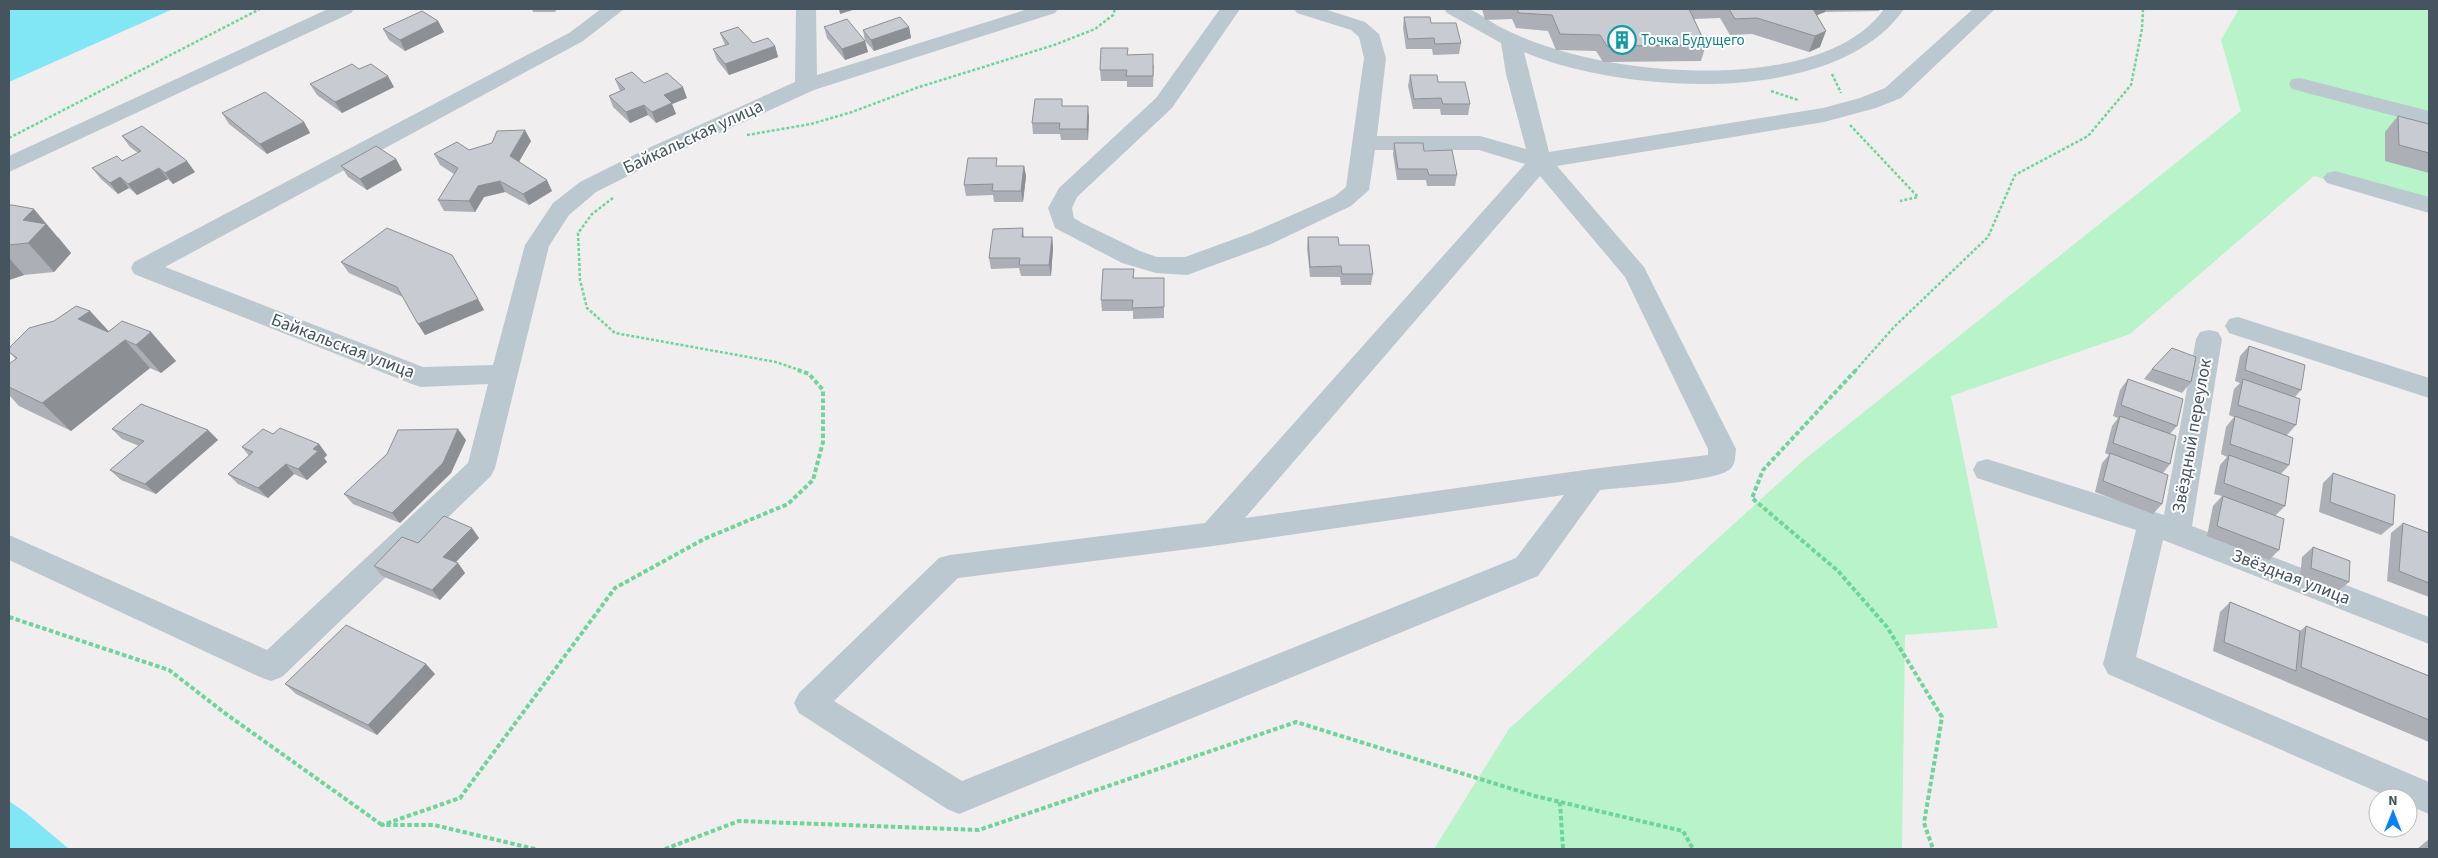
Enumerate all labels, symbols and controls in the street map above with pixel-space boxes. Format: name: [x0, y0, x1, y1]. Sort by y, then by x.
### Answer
building icon: Точка Будущего: [1607, 25, 1637, 55]
place label: Точка Будущего: [1641, 30, 1745, 51]
street label: Байкальская улица: [619, 94, 767, 180]
street label: Байкальская улица: [268, 307, 418, 385]
street label: Звёздный переулок: [2166, 357, 2218, 515]
street label: Звёздная улица: [2228, 543, 2354, 611]
north arrow: [2368, 788, 2418, 838]
text: N: [2388, 791, 2398, 811]

